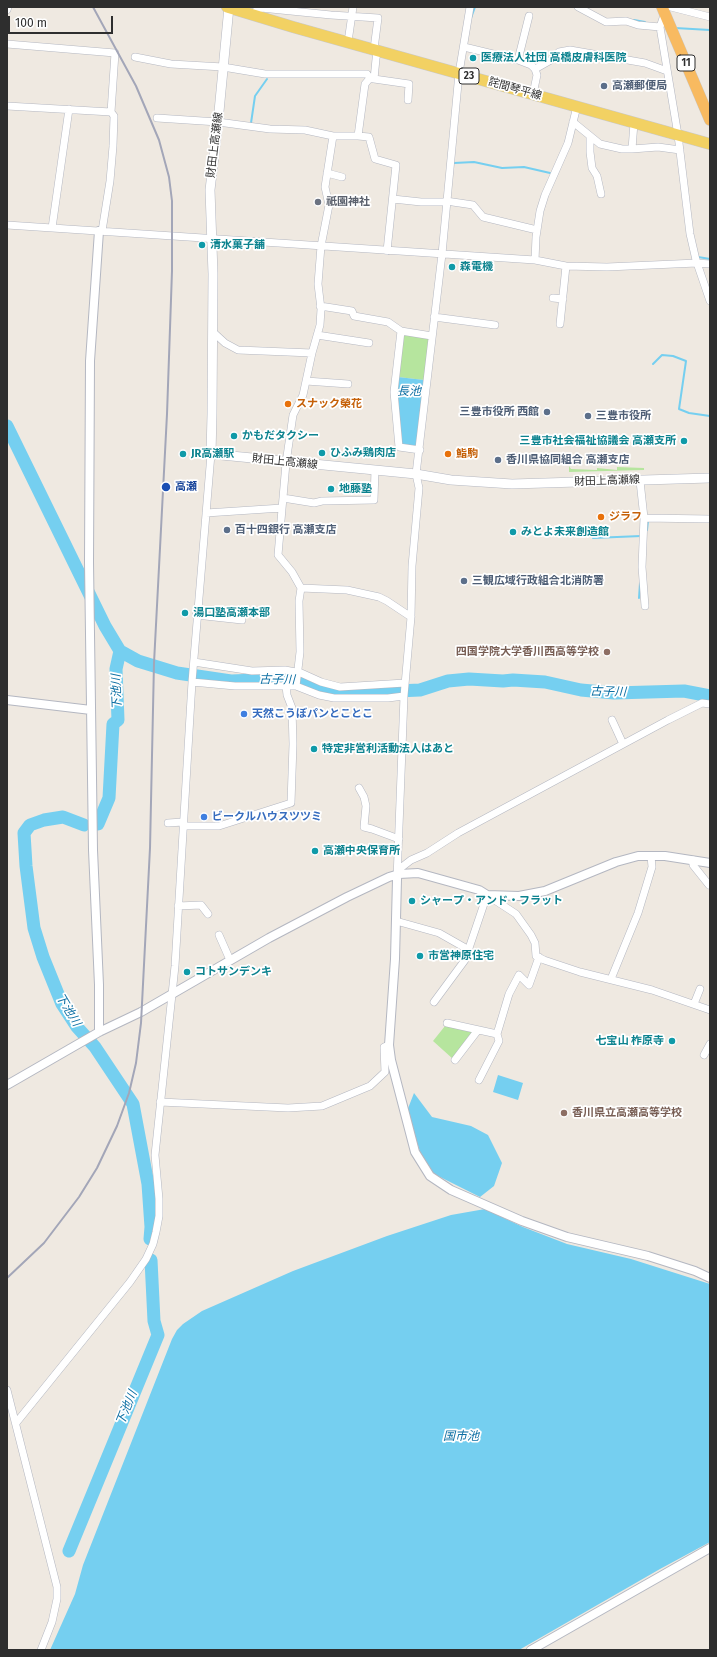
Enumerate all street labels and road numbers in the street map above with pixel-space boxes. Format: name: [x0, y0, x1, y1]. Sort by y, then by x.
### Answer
road number: 11: [677, 55, 695, 71]
road number: 23: [459, 68, 479, 84]
street label: 詫間琴平線: [487, 75, 543, 103]
street label: 財田上高瀬線: [204, 111, 226, 179]
street label: 財田上高瀬線: [251, 452, 319, 472]
street label: 財田上高瀬線: [574, 473, 640, 489]

